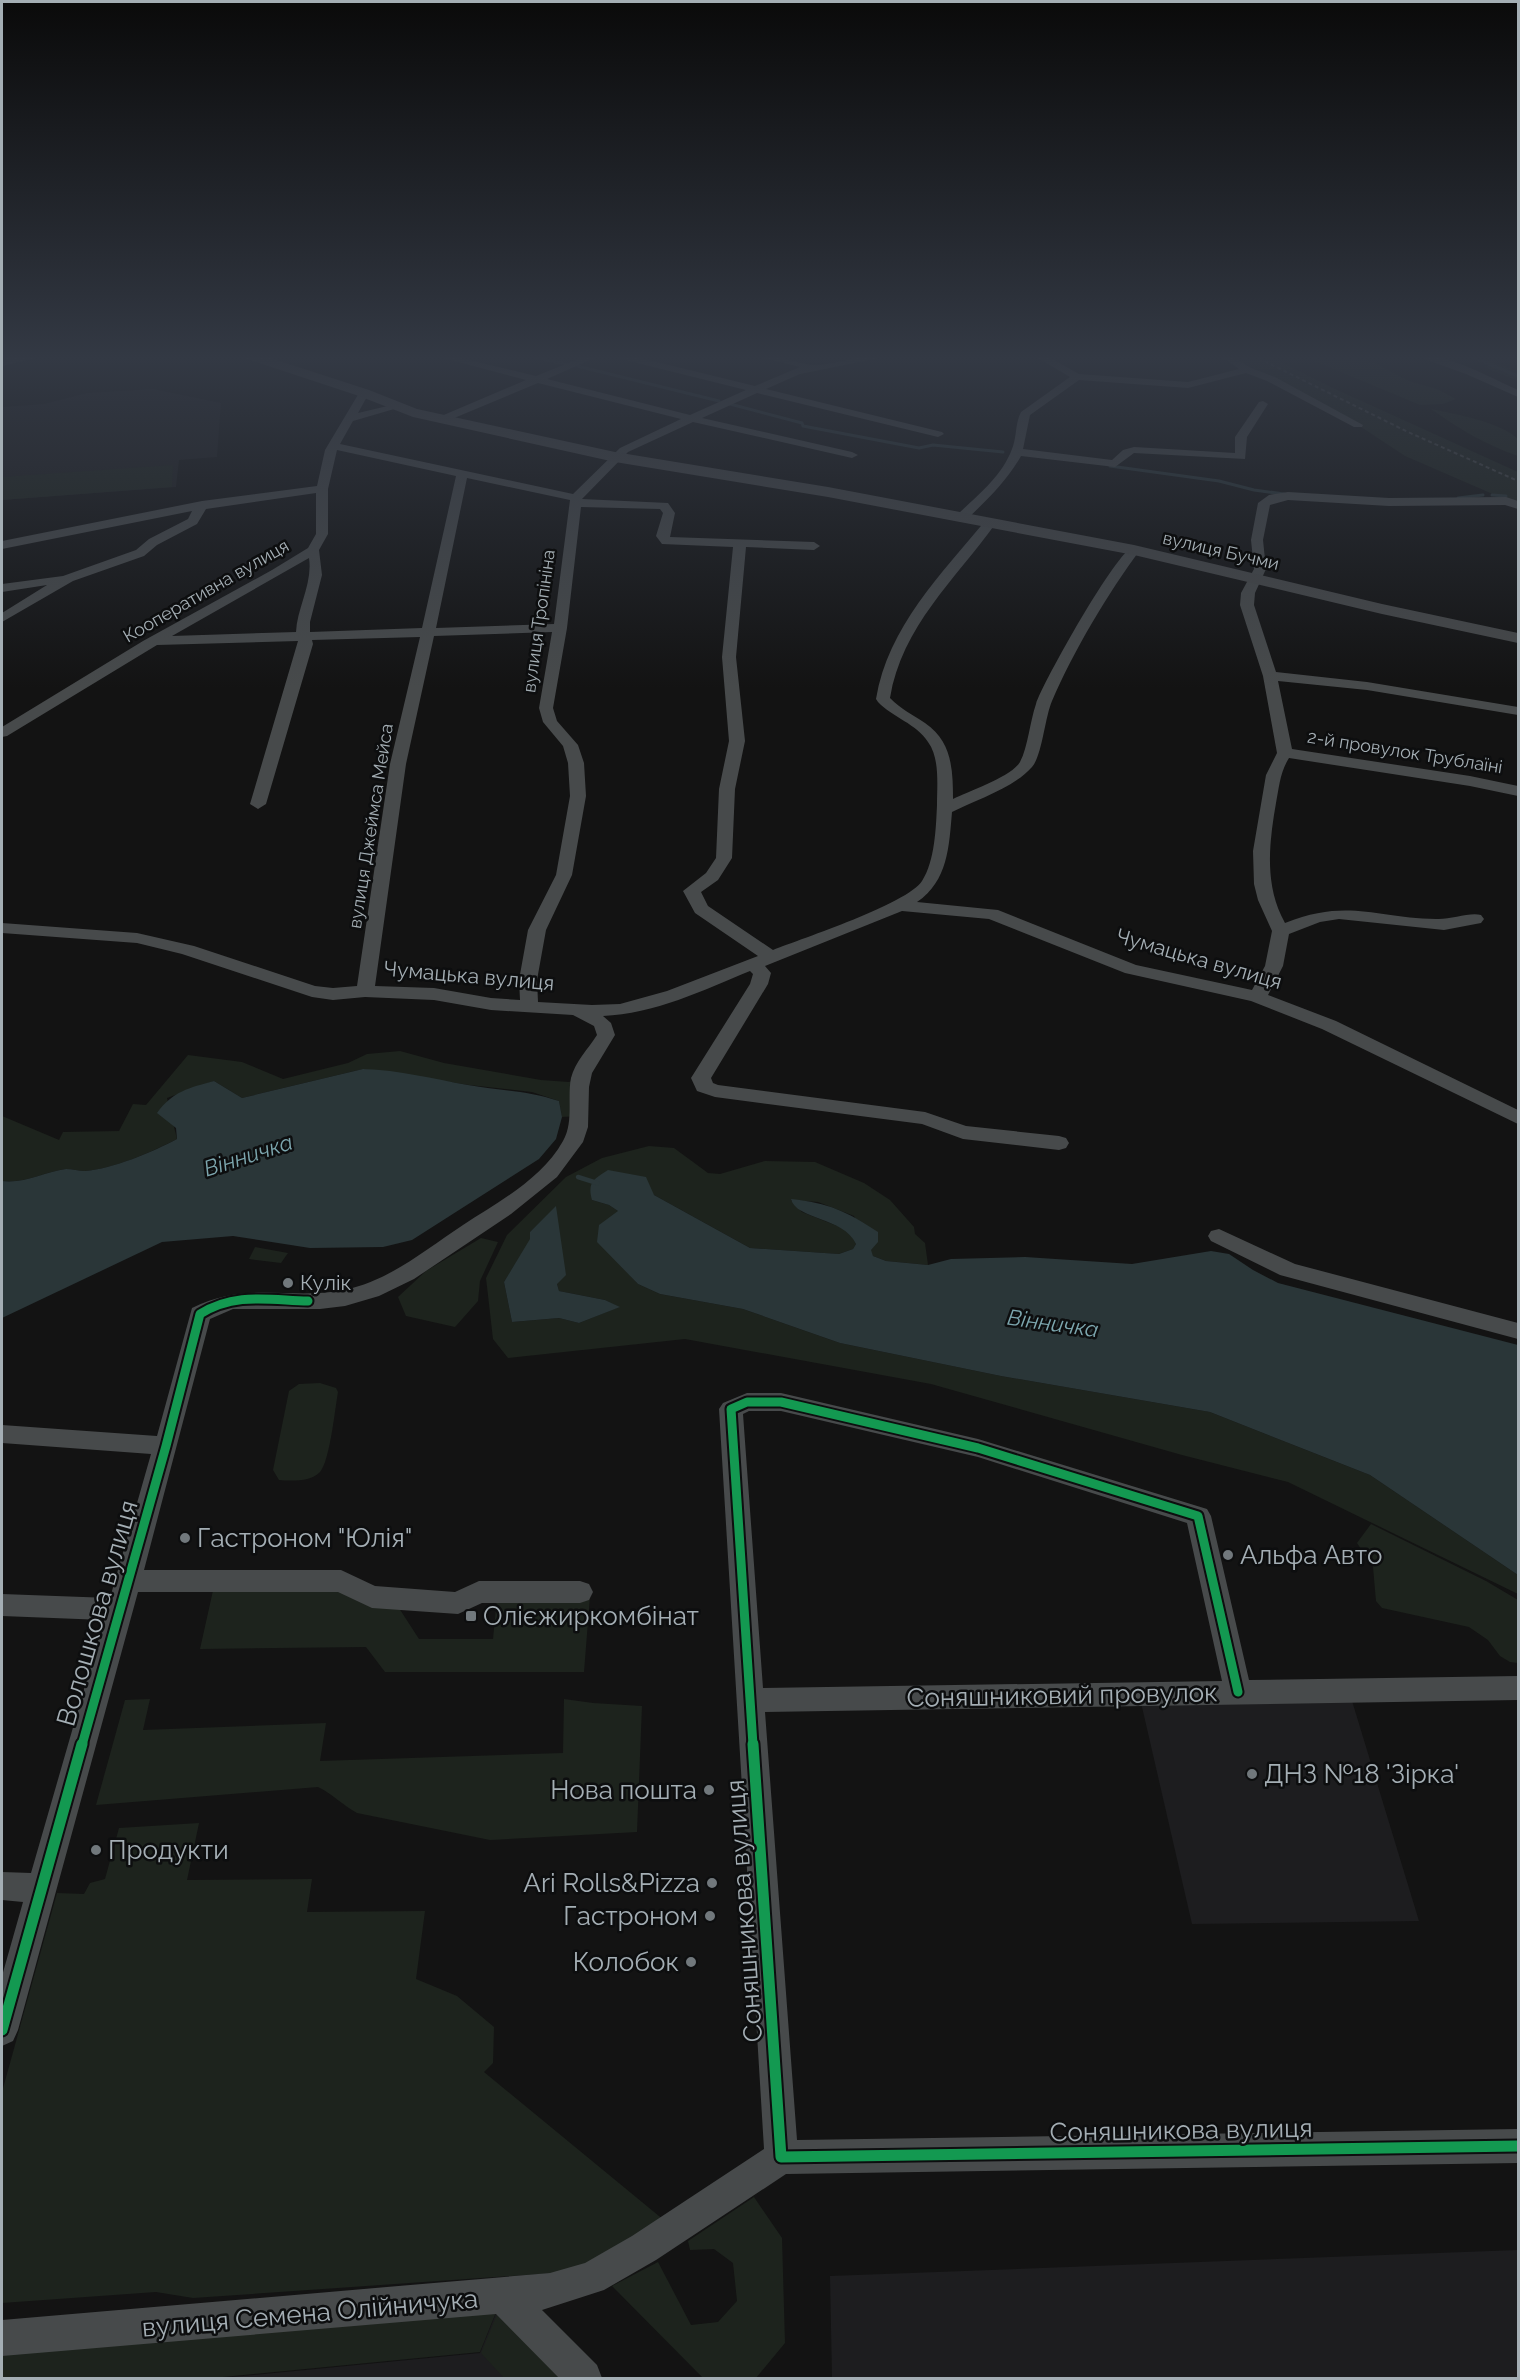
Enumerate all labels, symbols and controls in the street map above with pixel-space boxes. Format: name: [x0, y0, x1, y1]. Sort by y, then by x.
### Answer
street label: вулиця Бучми: [1161, 527, 1281, 574]
street label: Кооперативна вулиця: [119, 535, 292, 647]
street label: вулиця Тропініна: [518, 548, 559, 694]
street label: вулиця Джеймса Мейса: [344, 722, 397, 930]
street label: 2-й провулок Трублаїні: [1306, 726, 1504, 777]
street label: Чумацька вулиця: [1113, 923, 1285, 994]
street label: Чумацька вулиця: [383, 956, 555, 995]
water label: Вінничка: [200, 1128, 296, 1182]
place label: Кулік: [300, 1270, 351, 1295]
marker: Кулік: [281, 1276, 295, 1290]
water label: Вінничка: [1006, 1304, 1100, 1342]
street label: Волошкова вулиця: [50, 1497, 144, 1729]
place label: Гастроном "Юлія": [197, 1523, 412, 1553]
marker: Гастроном "Юлія": [178, 1531, 192, 1545]
place label: Альфа Авто: [1240, 1540, 1383, 1570]
marker: Альфа Авто: [1221, 1548, 1235, 1562]
place label: Олієжиркомбінат: [483, 1601, 699, 1631]
marker: Олієжиркомбінат: [464, 1609, 478, 1623]
street label: Соняшниковий провулок: [906, 1677, 1218, 1713]
place label: ДНЗ №18 'Зірка': [1264, 1759, 1459, 1789]
marker: ДНЗ №18 'Зірка': [1245, 1767, 1259, 1781]
place label: Нова пошта: [550, 1775, 697, 1805]
street label: Соняшникова вулиця: [720, 1779, 768, 2043]
marker: Нова пошта: [702, 1783, 716, 1797]
place label: Продукти: [108, 1835, 229, 1865]
marker: Продукти: [89, 1843, 103, 1857]
place label: Ari Rolls&Pizza: [523, 1868, 700, 1898]
marker: Ari Rolls&Pizza: [705, 1876, 719, 1890]
place label: Гастроном: [563, 1901, 698, 1931]
marker: Гастроном: [703, 1909, 717, 1923]
place label: Колобок: [573, 1947, 679, 1977]
marker: Колобок: [684, 1955, 698, 1969]
street label: Соняшникова вулиця: [1049, 2113, 1313, 2147]
street label: вулиця Семена Олійничука: [141, 2283, 479, 2343]

